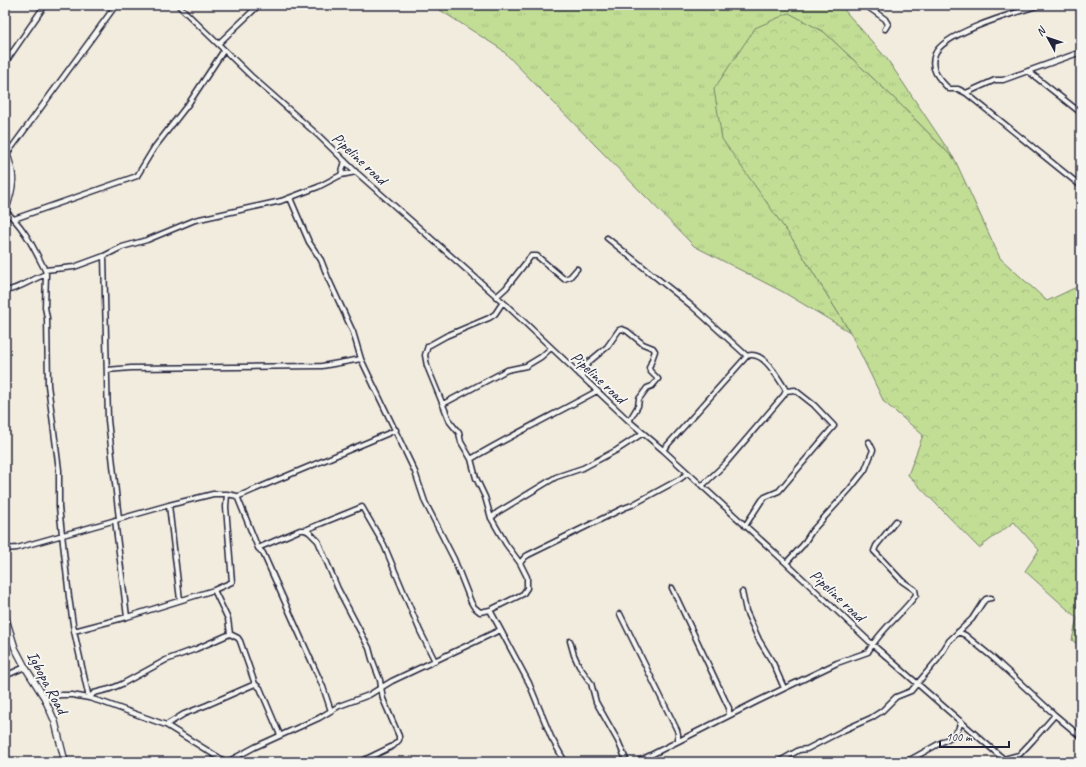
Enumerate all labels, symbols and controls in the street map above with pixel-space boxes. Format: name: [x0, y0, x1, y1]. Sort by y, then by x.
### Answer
north arrow: [1028, 18, 1068, 58]
text: N: [1033, 23, 1049, 39]
street label: Pipeline road: [328, 128, 393, 191]
street label: Pipeline road: [567, 347, 632, 410]
street label: Pipeline road: [806, 565, 871, 628]
street label: Igbopa Road: [22, 648, 73, 720]
scale bar: [940, 723, 1009, 749]
text: 100 m: [946, 729, 973, 745]

